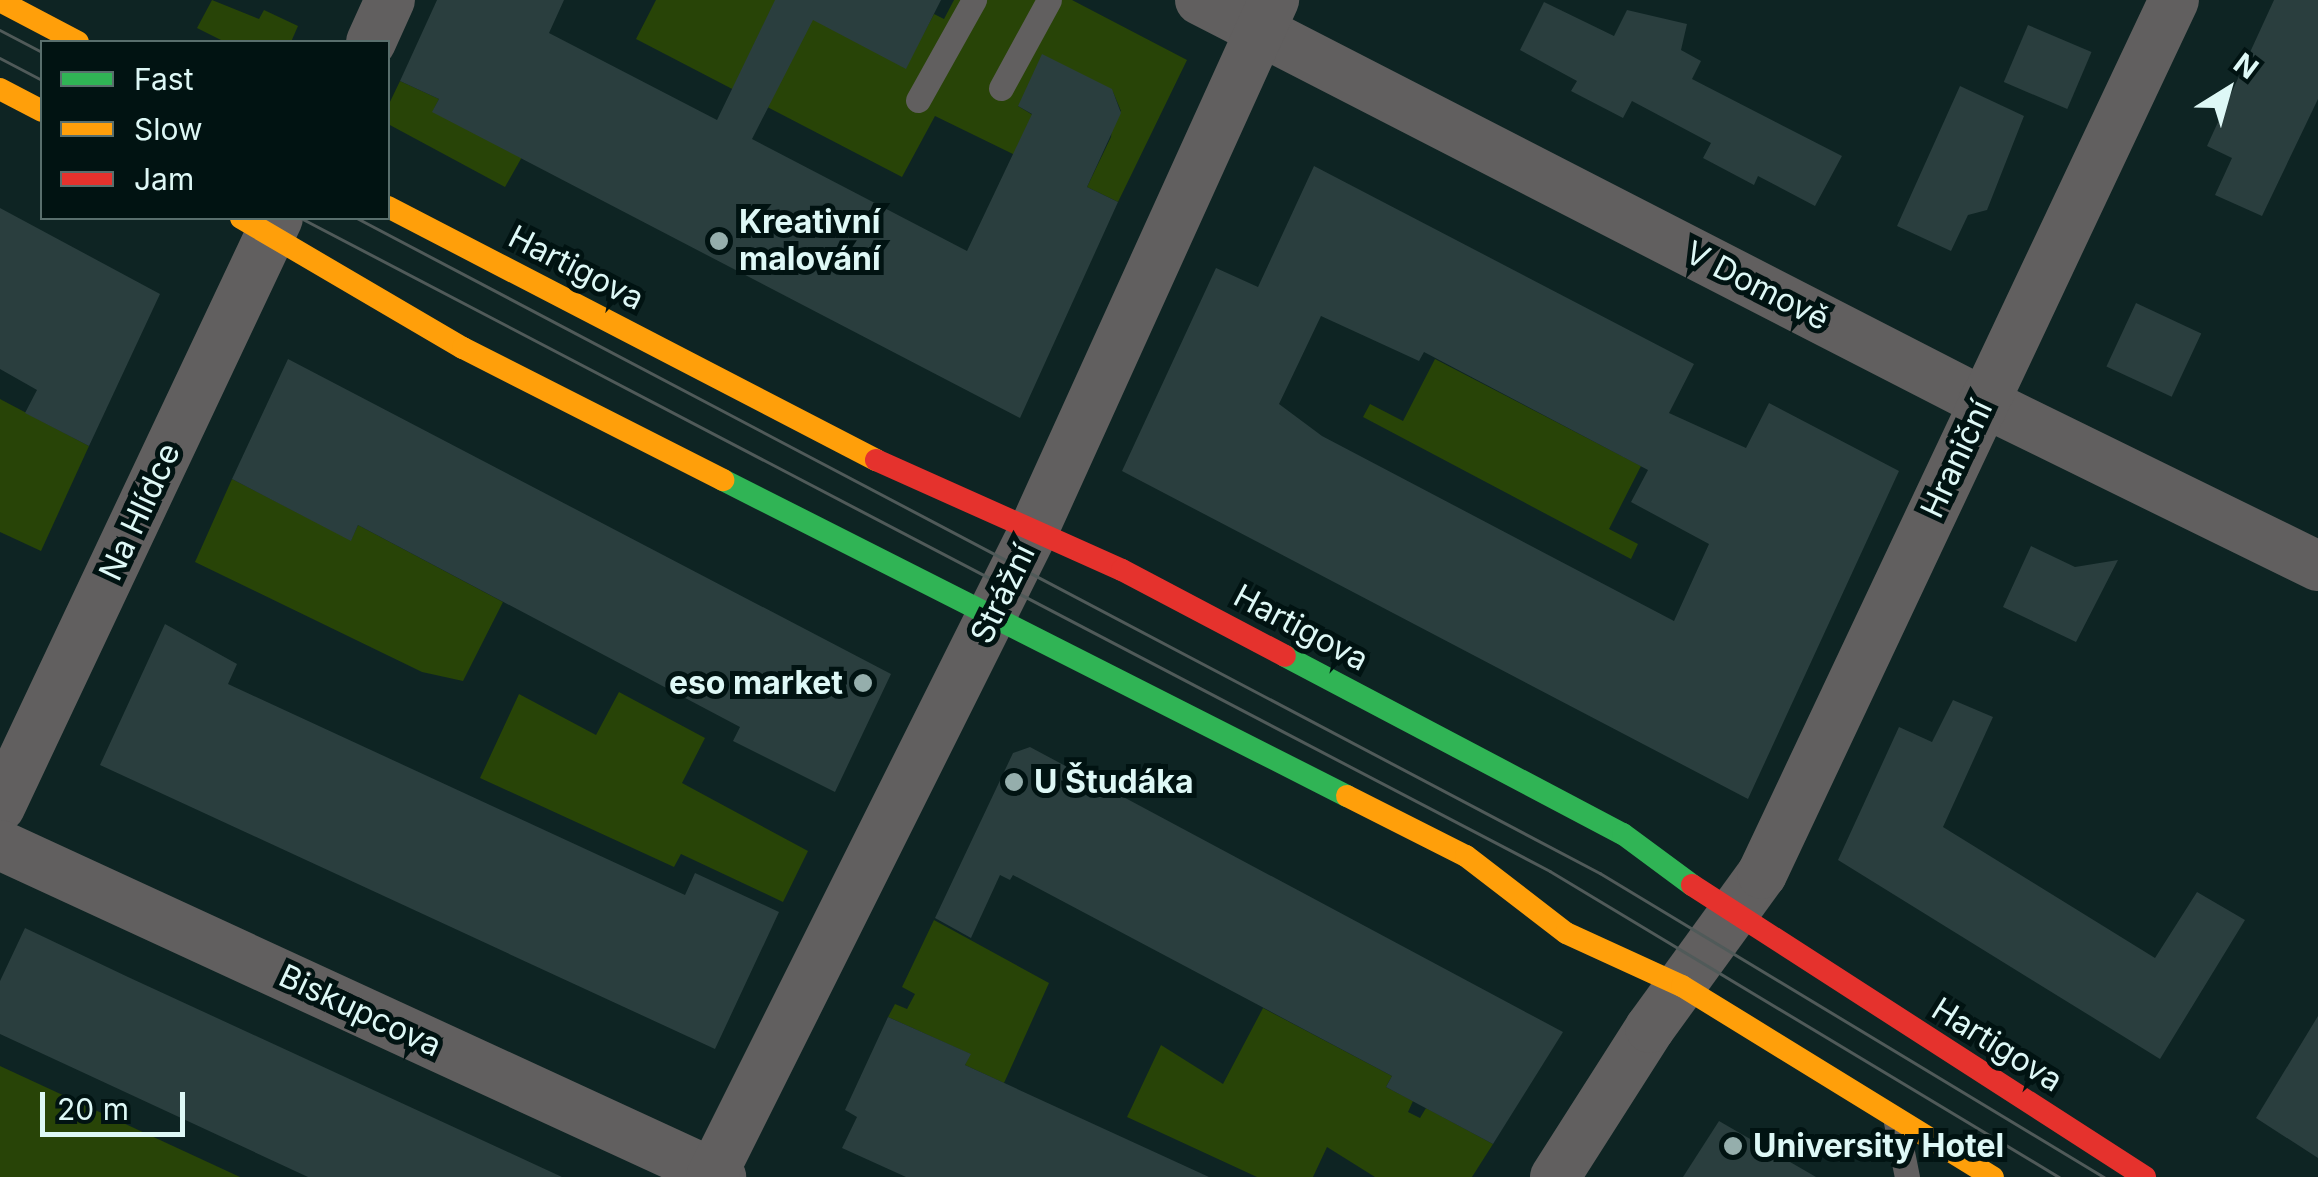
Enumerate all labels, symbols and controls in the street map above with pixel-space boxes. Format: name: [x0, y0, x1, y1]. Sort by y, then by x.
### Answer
legend: [40, 40, 390, 220]
north arrow: [2178, 40, 2278, 140]
text: N: [2227, 46, 2265, 86]
text: Fast: [134, 61, 193, 97]
text: Slow: [134, 111, 203, 147]
text: Jam: [134, 161, 194, 197]
place label: Kreativní malování: [739, 204, 881, 279]
street label: Hartigova: [502, 218, 650, 318]
marker: Kreativní malování: [708, 230, 730, 252]
street label: V Domově: [1679, 233, 1835, 339]
street label: Hraniční: [1913, 394, 2001, 524]
street label: Na Hlídce: [92, 437, 188, 587]
street label: Strážní: [963, 538, 1043, 650]
street label: Hartigova: [1227, 577, 1375, 679]
place label: eso market: [669, 664, 843, 702]
marker: eso market: [852, 672, 874, 694]
place label: U Študáka: [1034, 763, 1193, 801]
marker: U Študáka: [1003, 771, 1025, 793]
street label: Biskupcova: [273, 957, 447, 1065]
street label: Hartigova: [1925, 990, 2069, 1100]
scale bar: [45, 1072, 190, 1134]
text: 20 m: [57, 1091, 129, 1127]
place label: University Hotel: [1753, 1127, 2004, 1165]
marker: University Hotel: [1722, 1135, 1744, 1157]

